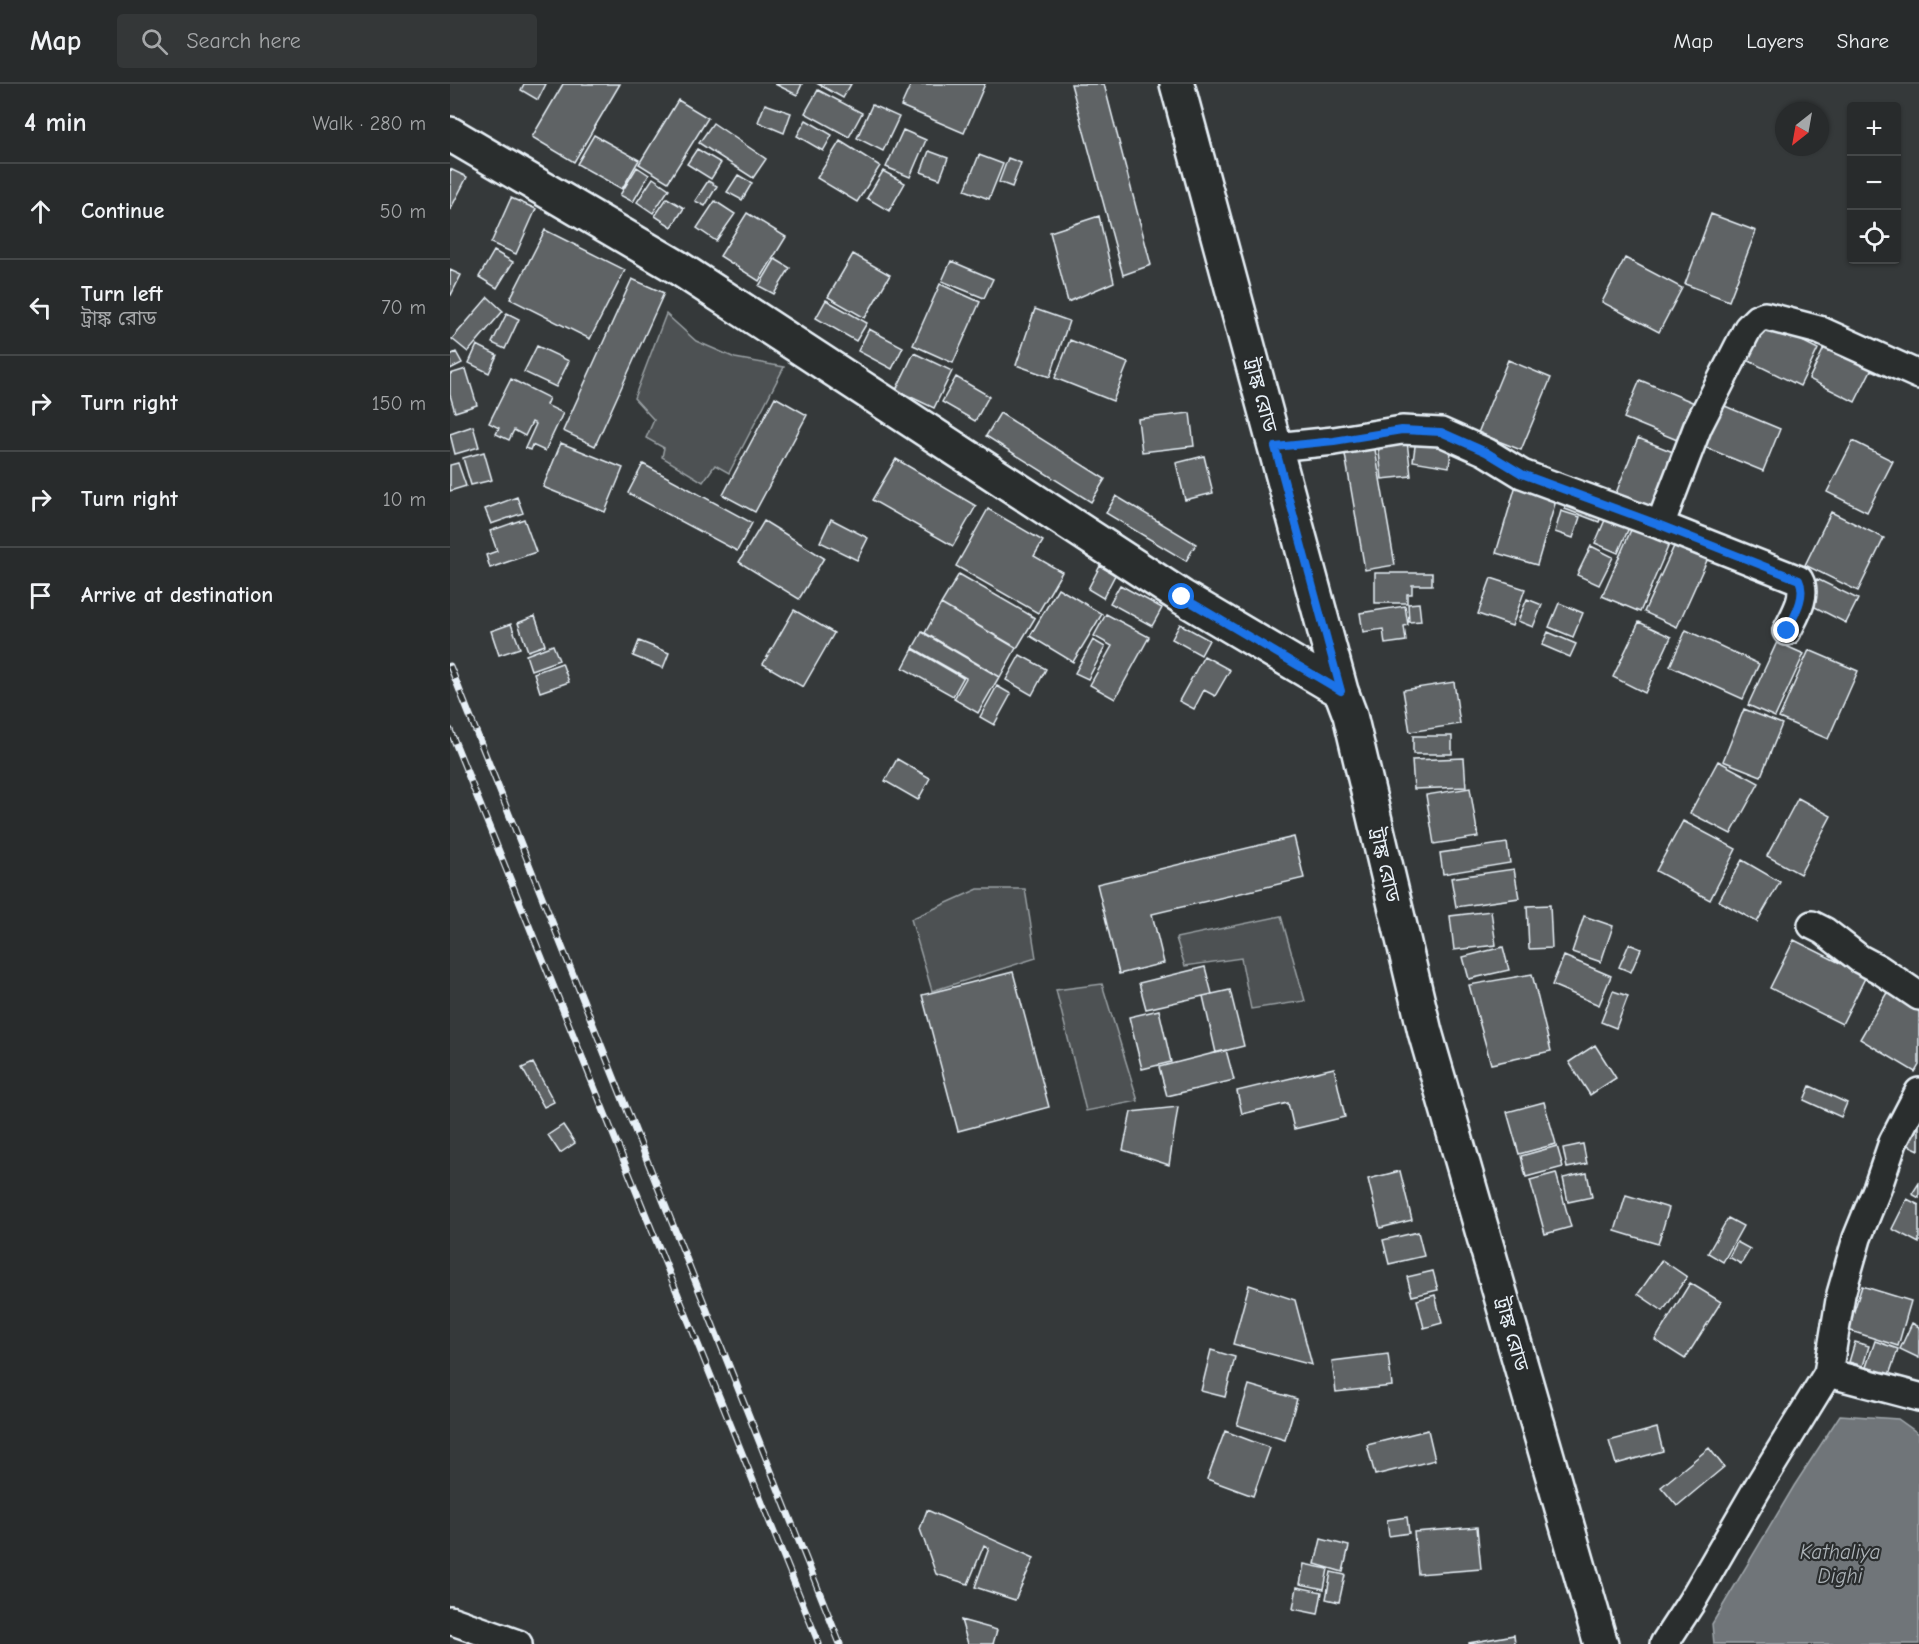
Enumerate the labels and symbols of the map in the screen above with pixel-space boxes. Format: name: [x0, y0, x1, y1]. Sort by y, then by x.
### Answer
north arrow: [1775, 102, 1829, 156]
street label: ট্রাঙ্ক রোড: [1240, 354, 1283, 435]
route start: [1168, 583, 1194, 609]
route end: [1773, 617, 1799, 643]
street label: ট্রাঙ্ক রোড: [1365, 824, 1406, 905]
street label: ট্রাঙ্ক রোড: [1490, 1293, 1535, 1374]
water label: Kathaliya Dighi: [1800, 1540, 1881, 1588]

